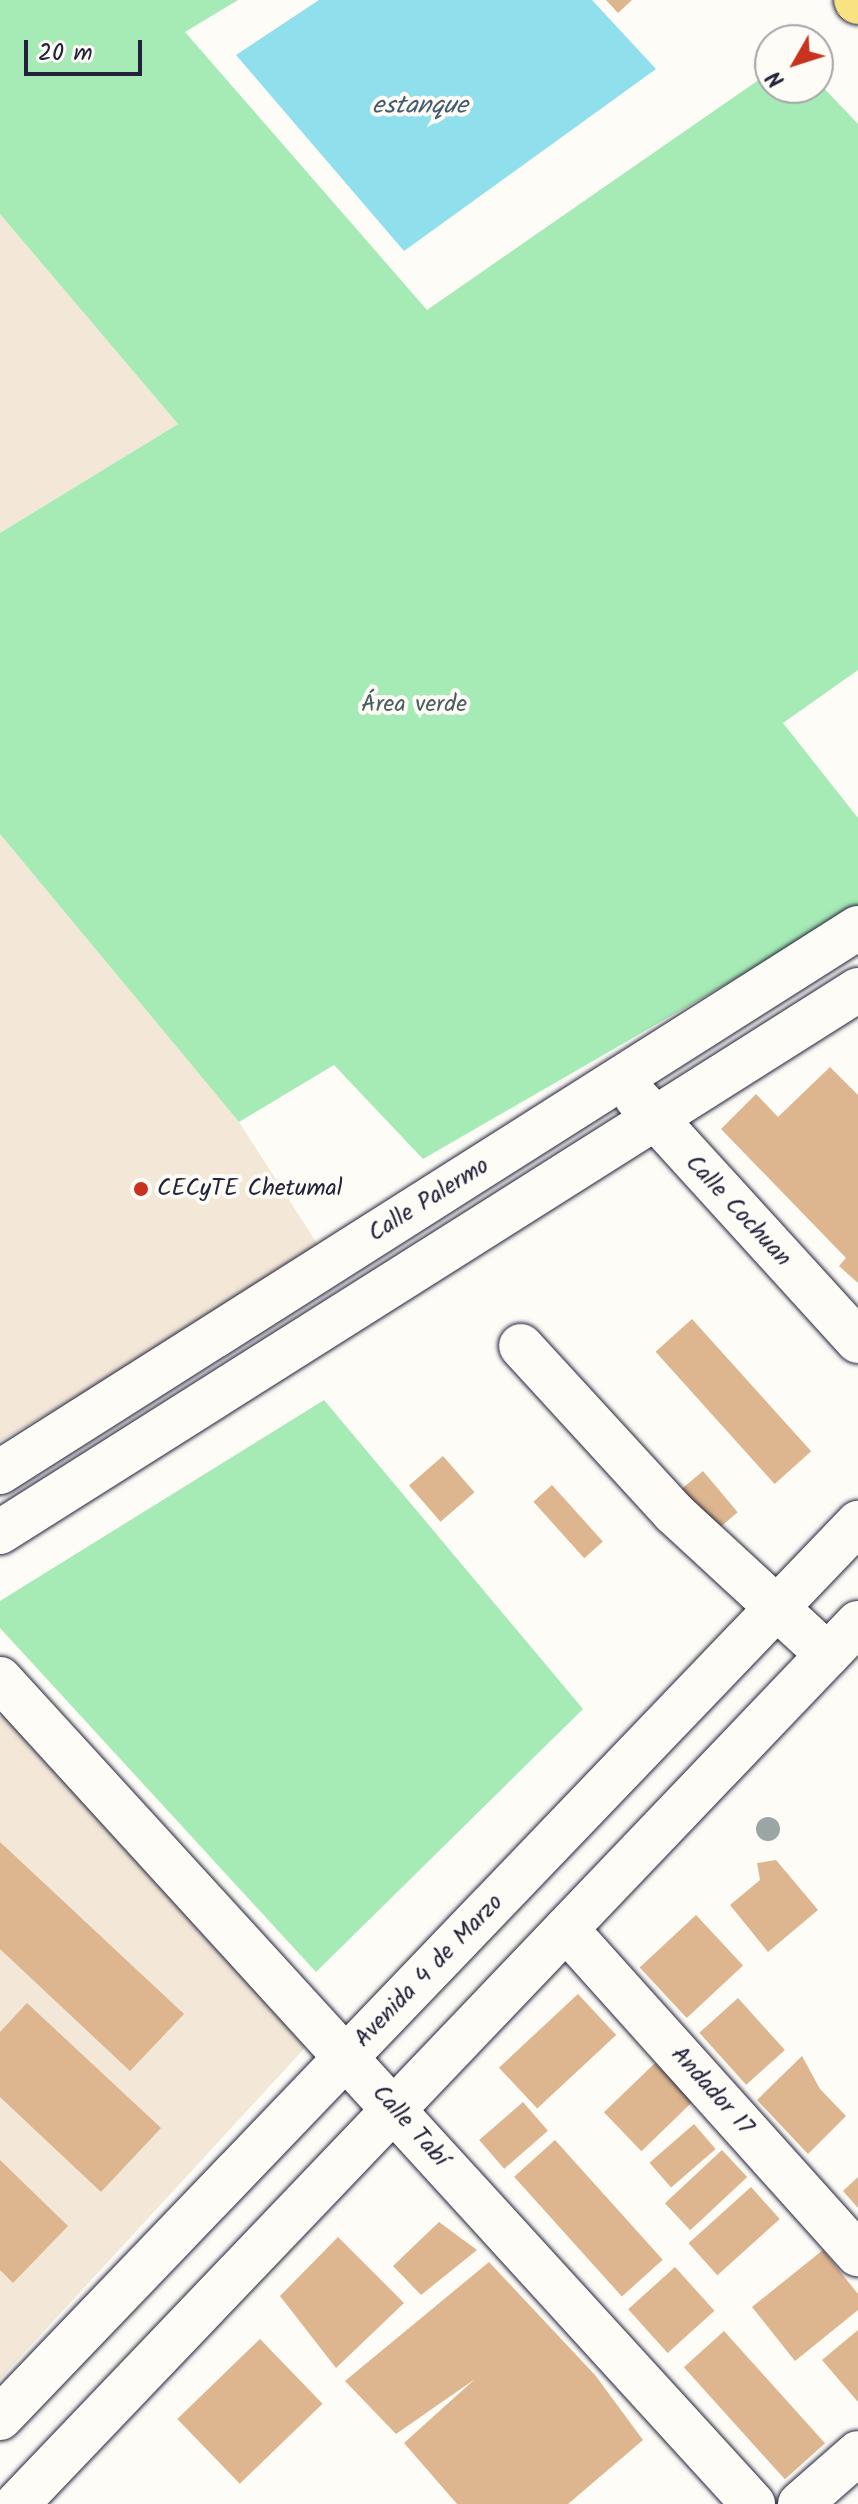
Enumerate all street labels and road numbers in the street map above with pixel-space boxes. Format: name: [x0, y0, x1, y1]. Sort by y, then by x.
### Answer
street label: Calle Cochuan: [679, 1149, 797, 1273]
street label: Calle Palermo: [363, 1152, 495, 1248]
street label: Avenida 4 de Marzo: [349, 1888, 509, 2054]
street label: Andador 17: [665, 2041, 759, 2141]
street label: Calle Tabí: [366, 2079, 454, 2173]

